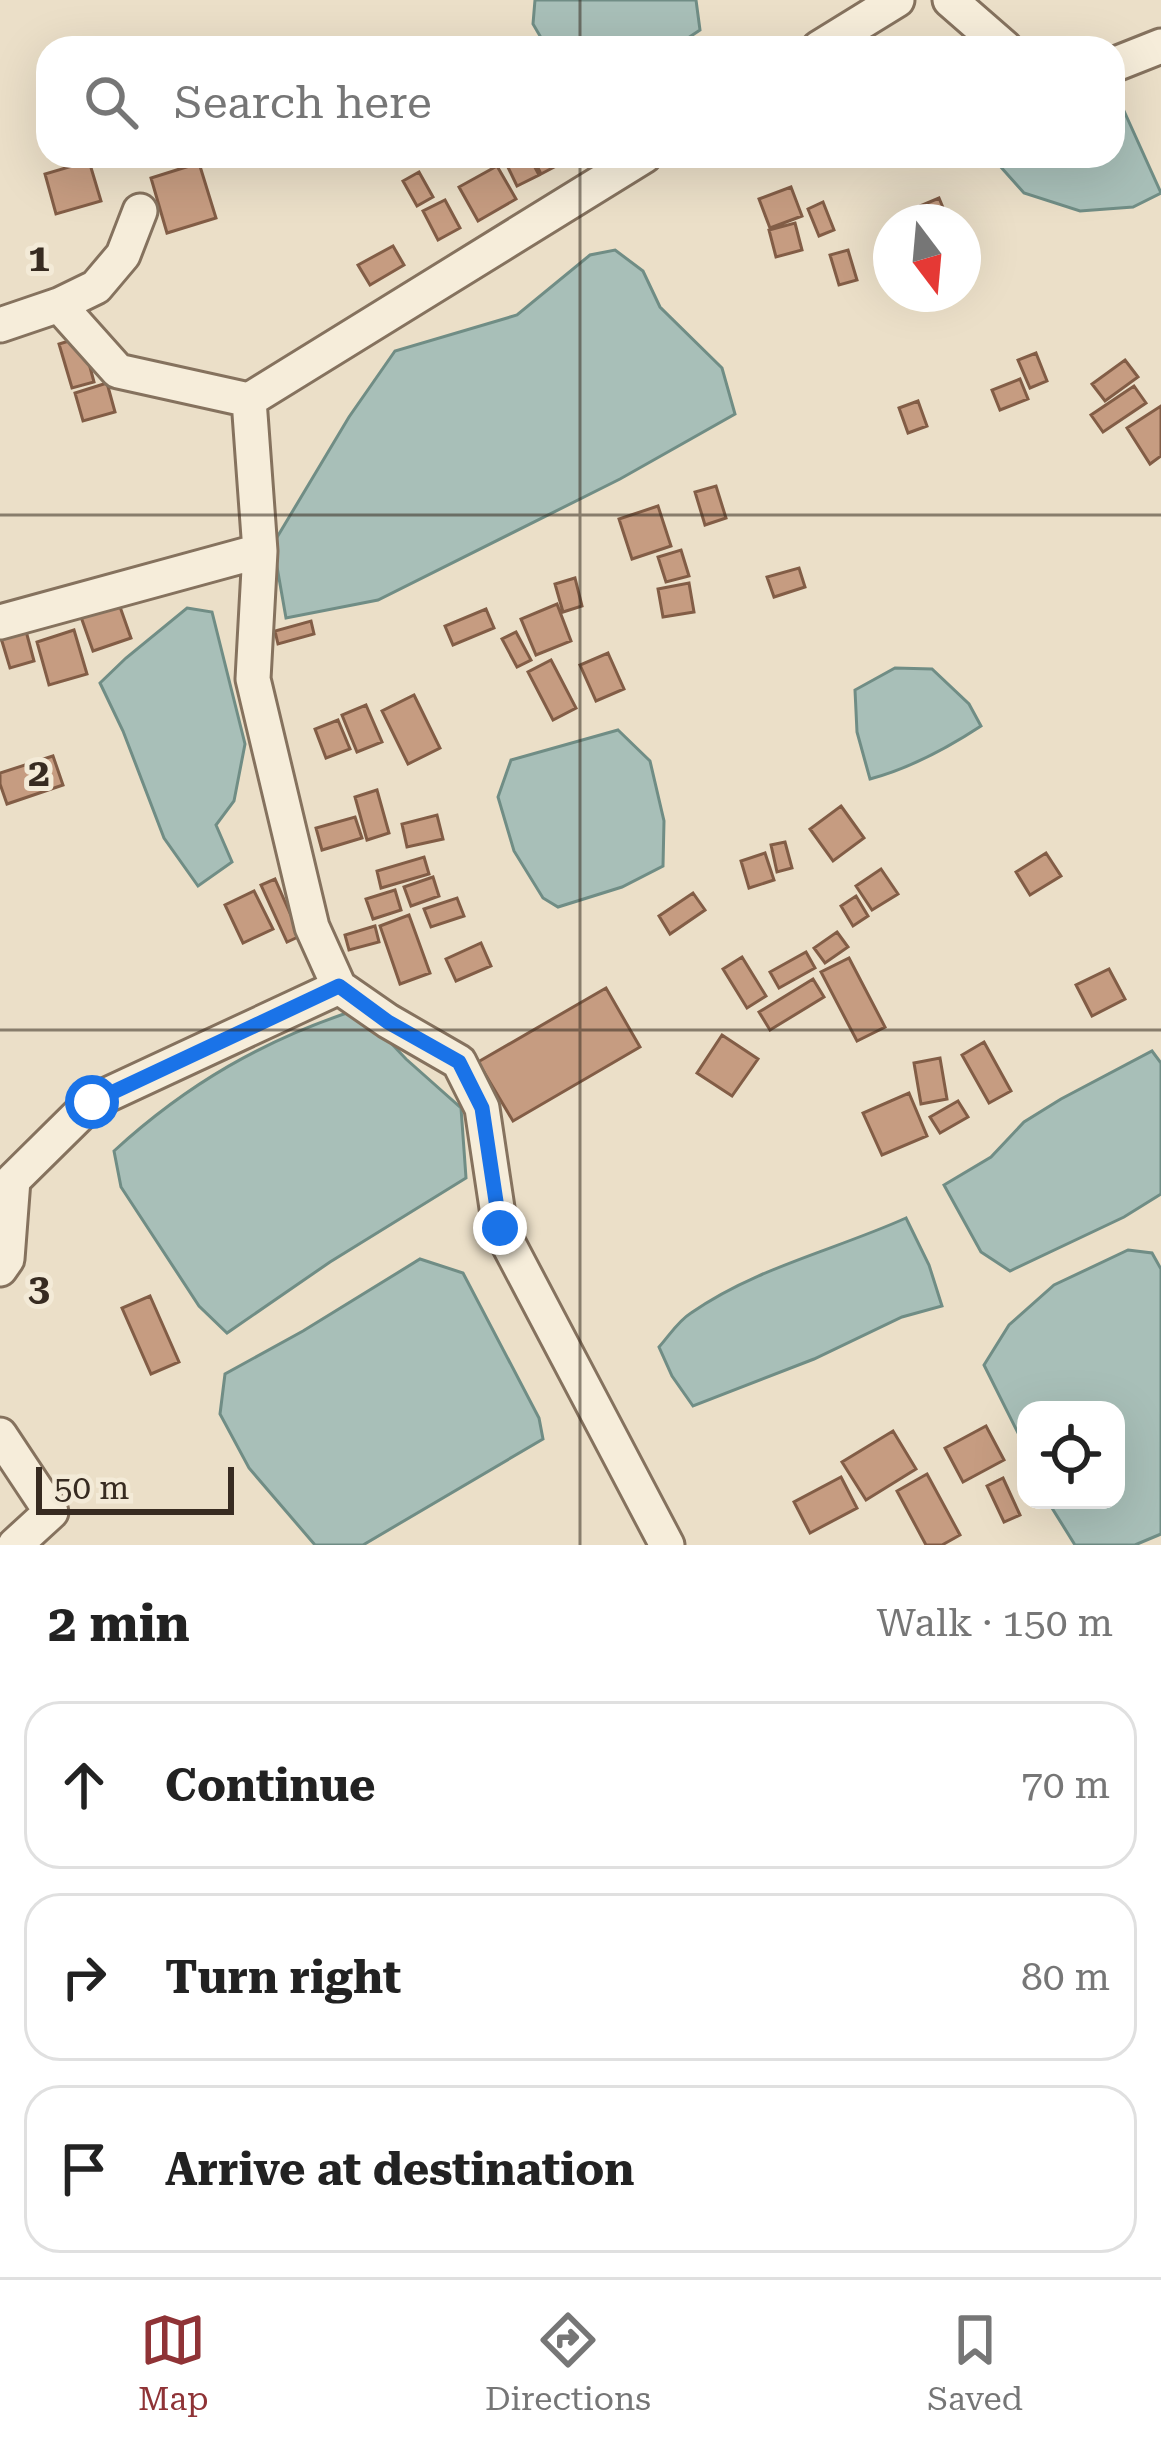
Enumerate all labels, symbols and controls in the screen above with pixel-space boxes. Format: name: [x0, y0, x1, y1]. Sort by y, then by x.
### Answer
search box: [36, 36, 1125, 168]
icon: search: [78, 69, 144, 135]
text: Search here: [174, 76, 432, 129]
north arrow: [873, 204, 981, 312]
text: 1: [28, 235, 50, 281]
text: 2: [28, 750, 50, 796]
route start: [65, 1075, 119, 1129]
route end: [473, 1201, 527, 1255]
text: 3: [28, 1265, 50, 1311]
map controls: [1017, 1401, 1125, 1509]
button: locate: [1017, 1401, 1125, 1509]
scale bar: [36, 1461, 234, 1514]
text: 50 m: [54, 1468, 129, 1507]
text: 2 min: [48, 1594, 190, 1653]
text: Walk · 150 m: [877, 1600, 1113, 1646]
icon: ahead: [51, 1752, 117, 1818]
text: Continue: [165, 1759, 376, 1812]
text: 70 m: [1021, 1762, 1110, 1808]
icon: right: [51, 1944, 117, 2010]
text: Turn right: [165, 1951, 401, 2004]
text: 80 m: [1021, 1954, 1110, 2000]
icon: arrive: [51, 2136, 117, 2202]
text: Arrive at destination: [165, 2143, 634, 2196]
tab: Map: [138, 2307, 209, 2418]
tab: Directions: [485, 2307, 651, 2418]
tab: Saved: [927, 2307, 1023, 2418]

